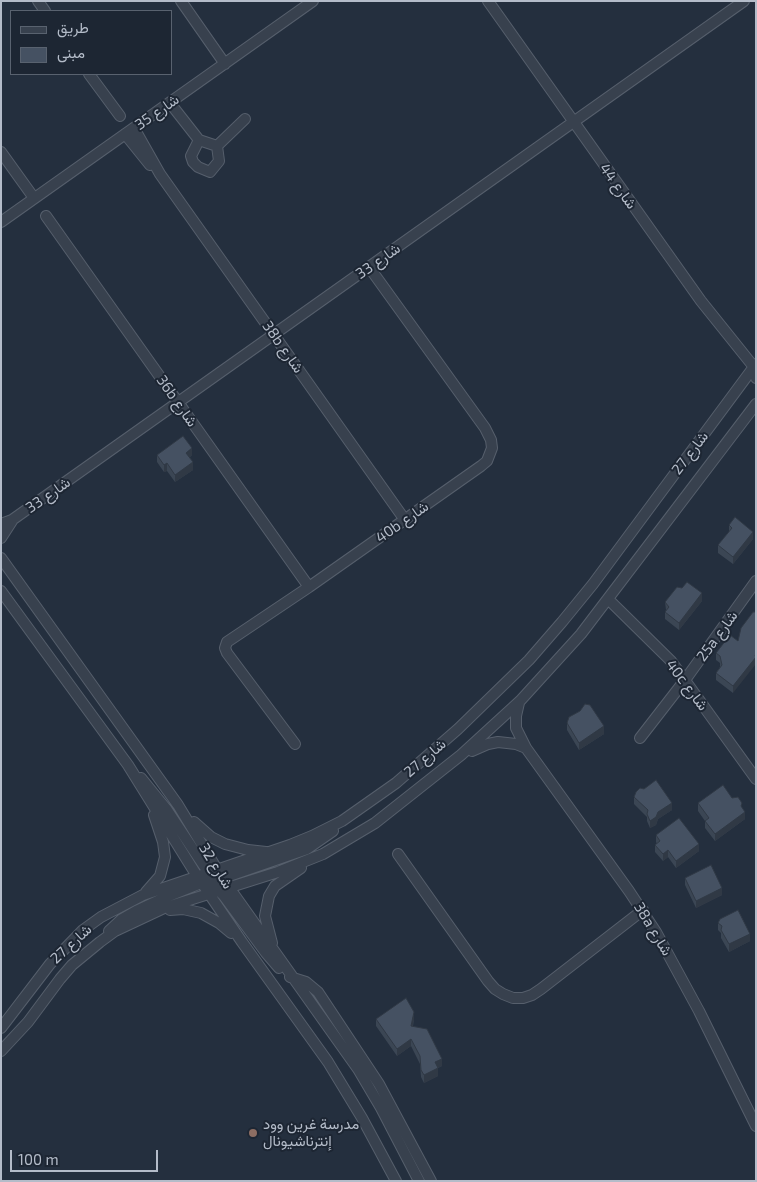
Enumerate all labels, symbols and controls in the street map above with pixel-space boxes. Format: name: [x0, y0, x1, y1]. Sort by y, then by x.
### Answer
legend: [10, 10, 172, 75]
text: طريق: [57, 18, 89, 36]
text: مبنى: [57, 43, 85, 61]
street label: شارع 35: [131, 90, 183, 134]
street label: شارع 44: [595, 160, 641, 212]
street label: شارع 33: [352, 239, 404, 283]
street label: 38b شارع: [259, 317, 307, 377]
street label: 36b شارع: [153, 372, 201, 430]
street label: شارع 27: [668, 428, 712, 478]
street label: شارع 33: [22, 473, 74, 517]
street label: 40b شارع: [372, 497, 432, 547]
street label: 25a شارع: [693, 607, 741, 665]
street label: 40c شارع: [662, 656, 712, 714]
street label: شارع 27: [400, 735, 450, 781]
street label: شارع 32: [195, 840, 237, 892]
street label: 38a شارع: [630, 899, 676, 959]
street label: شارع 27: [47, 920, 95, 968]
place label: مدرسة غرين وود إنترناشيونال: [263, 1115, 359, 1150]
marker: مدرسة غرين وود إنترناشيونال: [247, 1127, 259, 1139]
scale bar: [12, 1140, 160, 1172]
text: 100 m: [18, 1150, 59, 1168]

